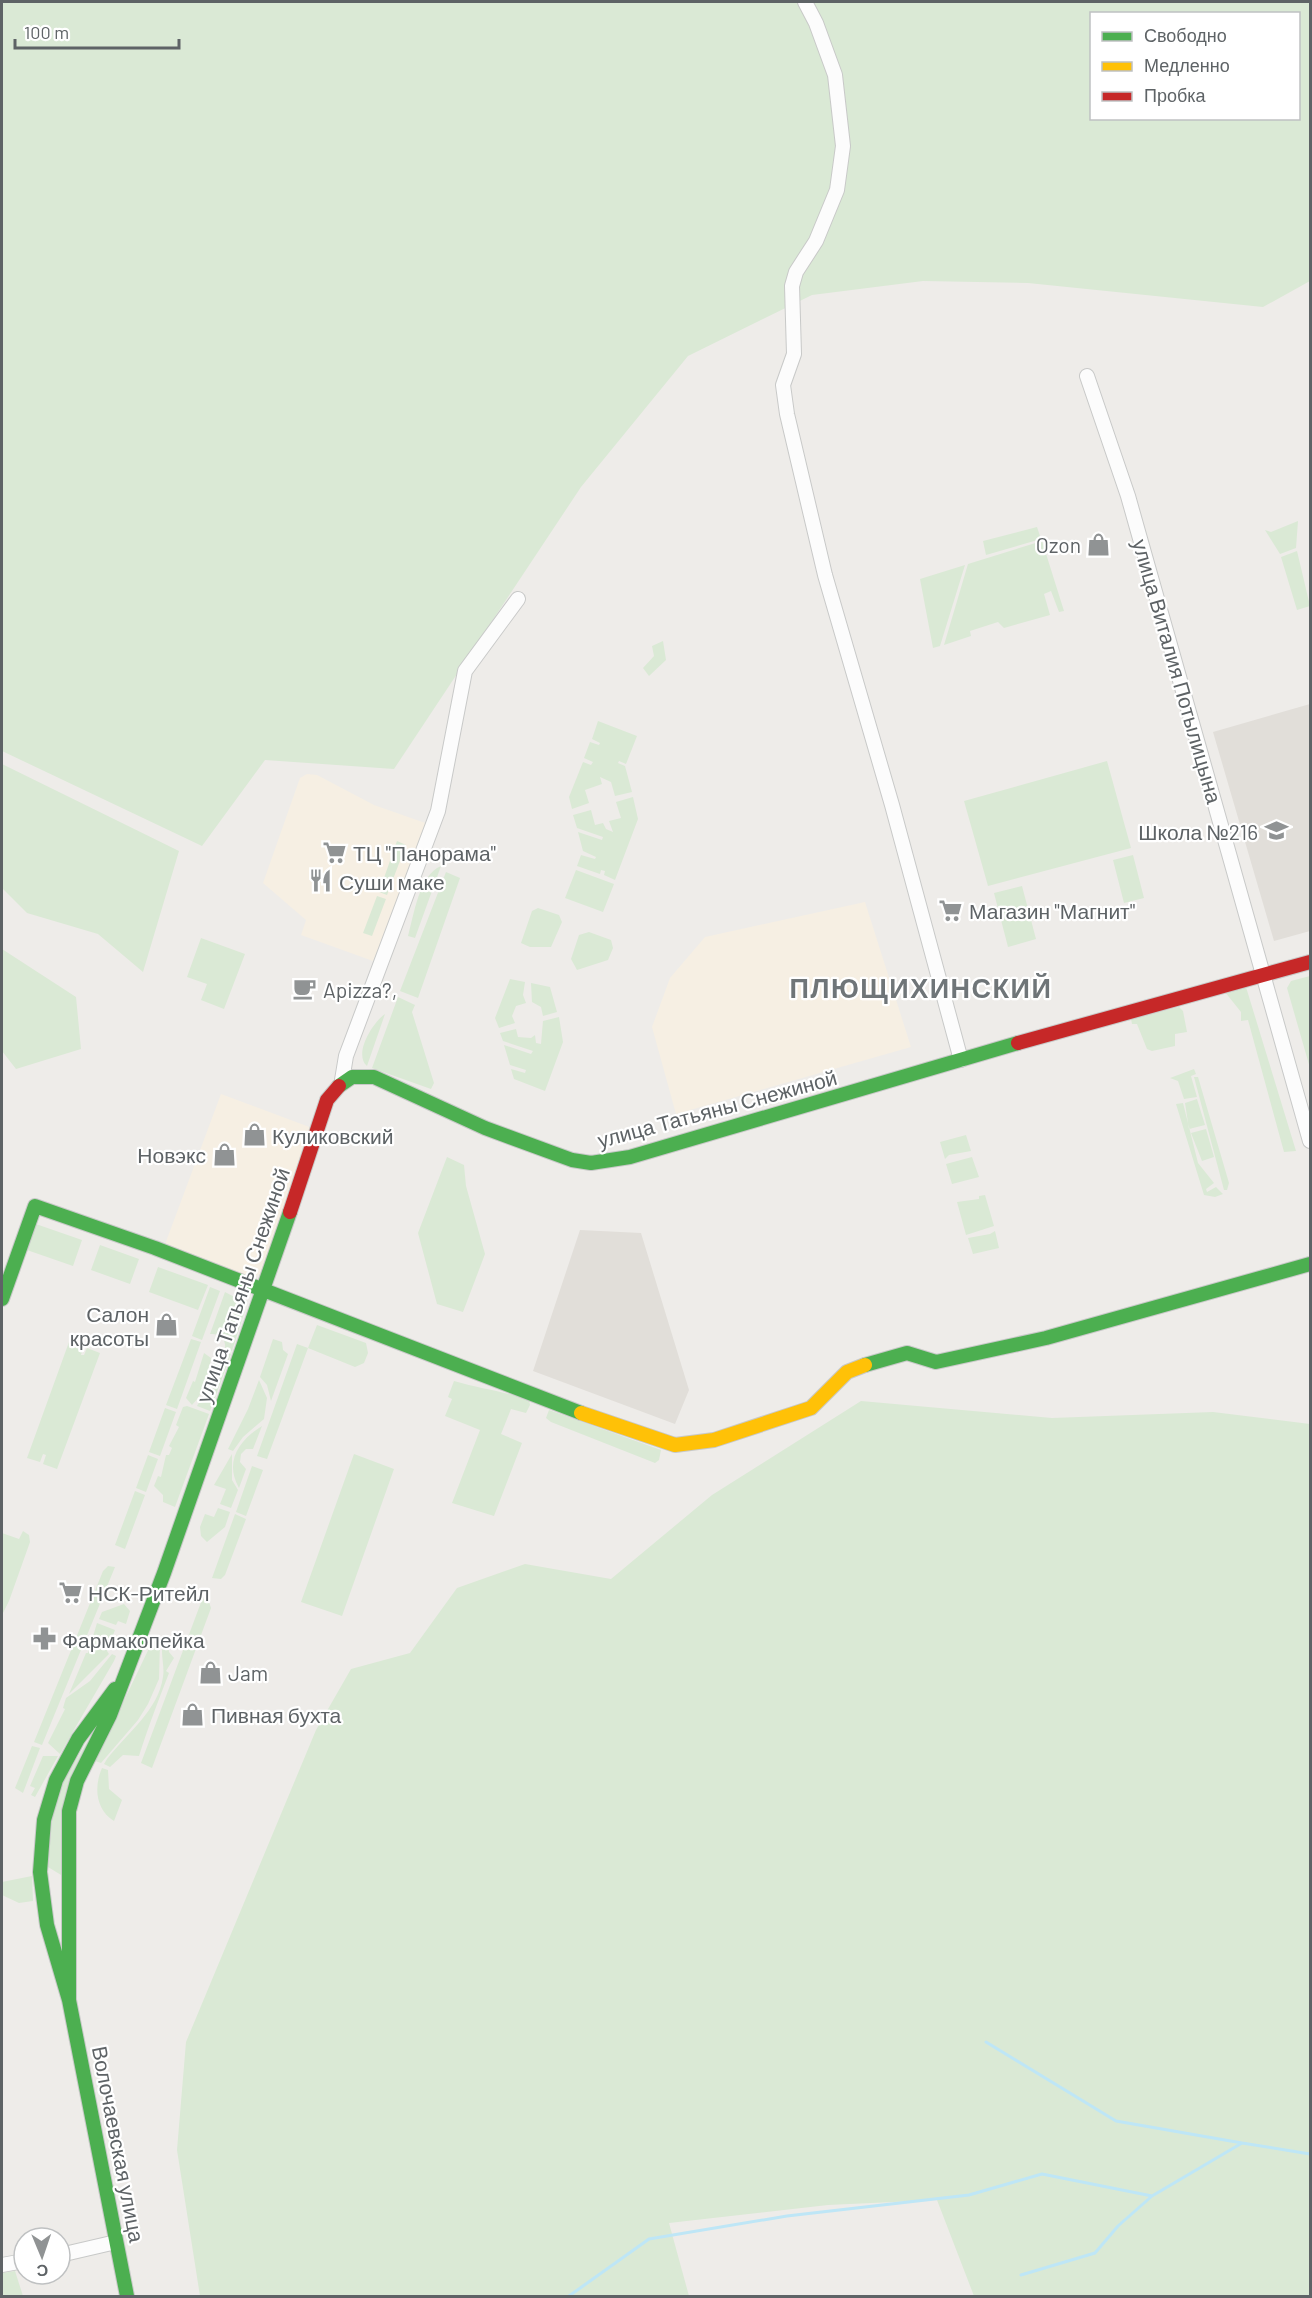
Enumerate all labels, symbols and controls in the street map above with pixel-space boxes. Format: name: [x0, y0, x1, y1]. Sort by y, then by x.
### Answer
scale bar: [15, 12, 178, 50]
legend: [1090, 12, 1300, 120]
text: 100 m: [24, 21, 69, 43]
text: Свободно: [1144, 24, 1227, 46]
text: Медленно: [1144, 54, 1230, 76]
text: Пробка: [1144, 84, 1207, 106]
shop icon: Ozon: [1086, 531, 1112, 557]
place label: Ozon: [1036, 532, 1081, 557]
street label: улица Виталия Потылицына: [1128, 536, 1228, 806]
school or university icon: Школа №216: [1263, 818, 1289, 844]
place label: Школа №216: [1138, 819, 1258, 844]
supermarket icon: ТЦ "Панорама": [322, 839, 348, 865]
place label: ТЦ "Панорама": [353, 840, 496, 865]
restaurant icon: Суши маке: [308, 868, 334, 894]
place label: Суши маке: [339, 869, 445, 894]
supermarket icon: Магазин "Магнит": [938, 897, 964, 923]
place label: Магазин "Магнит": [969, 898, 1135, 923]
district label: ПЛЮЩИХИНСКИЙ: [790, 971, 1052, 1004]
cafe icon: Apizza?,: [292, 976, 318, 1002]
place label: Apizza?,: [323, 977, 397, 1002]
street label: улица Татьяны Снежиной: [595, 1064, 839, 1152]
shop icon: Куликовский: [241, 1122, 267, 1148]
place label: Куликовский: [272, 1123, 393, 1148]
shop icon: Новэкс: [211, 1141, 237, 1167]
place label: Новэкс: [137, 1142, 206, 1167]
street label: улица Татьяны Снежиной: [190, 1164, 294, 1406]
place label: Салон красоты: [70, 1301, 149, 1350]
shop icon: Салон красоты: [154, 1312, 180, 1338]
supermarket icon: НСК-Ритейл: [57, 1579, 83, 1605]
place label: НСК-Ритейл: [88, 1580, 210, 1605]
pharmacy icon: Фармакопейка: [31, 1626, 57, 1652]
place label: Фармакопейка: [62, 1627, 205, 1652]
shop icon: Jam: [197, 1659, 223, 1685]
place label: Jam: [228, 1660, 268, 1685]
shop icon: Пивная бухта: [180, 1701, 206, 1727]
place label: Пивная бухта: [211, 1702, 342, 1727]
street label: Волочаевская улица: [88, 2044, 150, 2245]
north arrow: [12, 2226, 72, 2286]
text: С: [36, 2262, 49, 2281]

